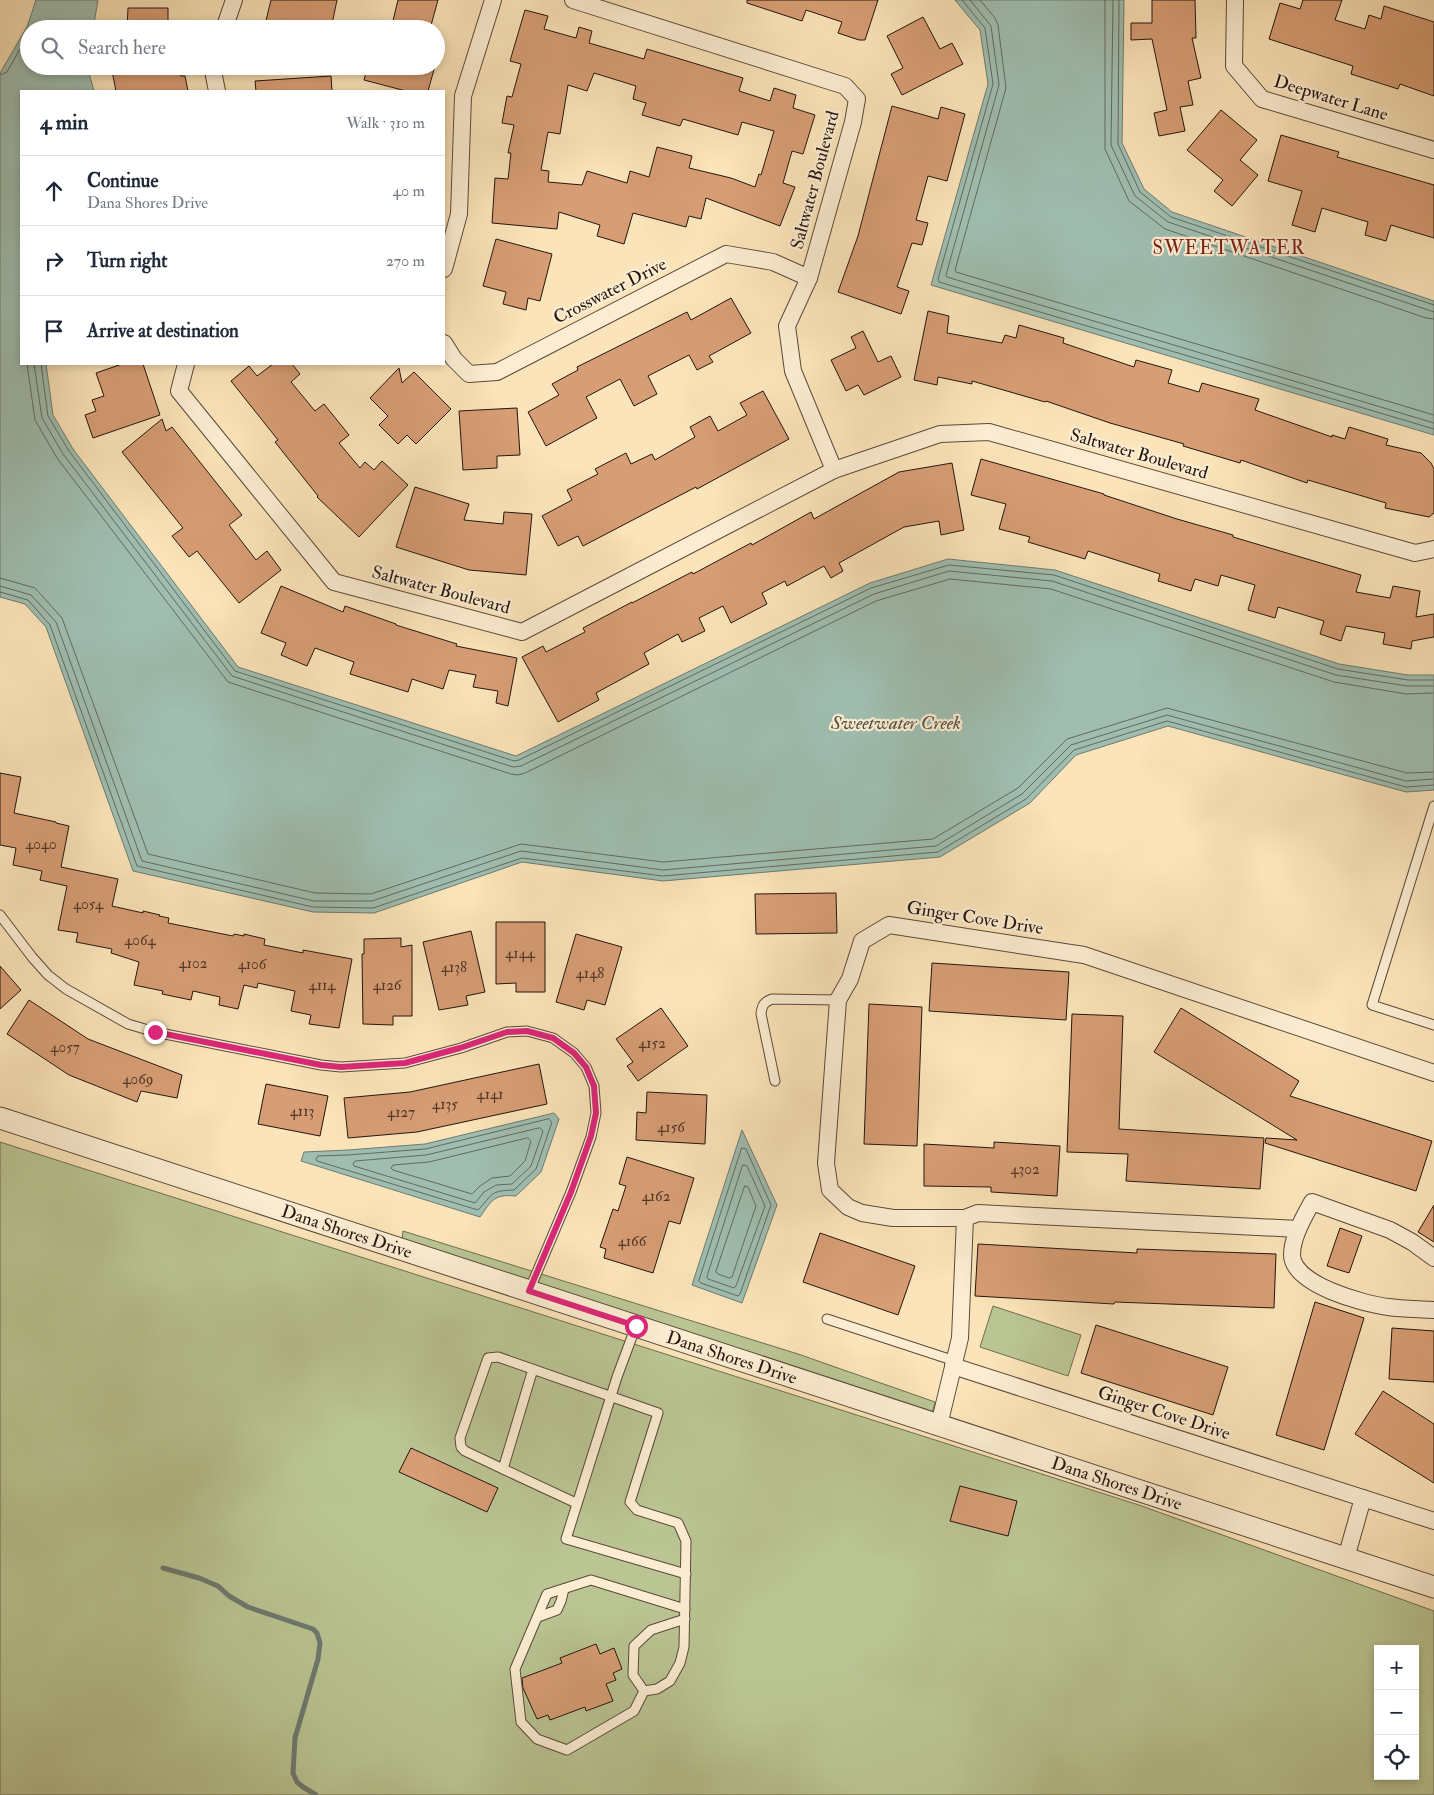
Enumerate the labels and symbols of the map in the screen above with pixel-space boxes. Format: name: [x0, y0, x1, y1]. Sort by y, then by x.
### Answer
street label: Deepwater Lane: [1271, 70, 1391, 126]
street label: Saltwater Boulevard: [785, 108, 845, 252]
district label: SWEETWATER: [1153, 236, 1305, 260]
street label: Crosswater Drive: [549, 252, 671, 329]
street label: Saltwater Boulevard: [1067, 423, 1211, 485]
street label: Saltwater Boulevard: [369, 560, 513, 620]
water label: Sweetwater Creek: [830, 711, 961, 735]
house number: 4040: [25, 835, 57, 854]
house number: 4054: [73, 895, 104, 914]
street label: Ginger Cove Drive: [905, 896, 1045, 940]
house number: 4064: [124, 931, 157, 950]
house number: 4144: [505, 944, 536, 963]
house number: 4102: [179, 954, 208, 973]
house number: 4106: [238, 955, 268, 974]
house number: 4138: [441, 958, 467, 977]
house number: 4148: [576, 964, 604, 983]
house number: 4114: [309, 976, 336, 995]
house number: 4126: [373, 976, 403, 995]
route end: [144, 1021, 167, 1044]
house number: 4152: [638, 1034, 666, 1053]
house number: 4057: [50, 1038, 80, 1057]
house number: 4069: [122, 1070, 154, 1089]
house number: 4141: [477, 1085, 503, 1104]
house number: 4135: [432, 1095, 458, 1114]
house number: 4113: [290, 1102, 314, 1121]
house number: 4127: [387, 1103, 415, 1122]
house number: 4156: [657, 1118, 686, 1137]
house number: 4302: [1010, 1160, 1040, 1179]
house number: 4162: [642, 1187, 671, 1206]
street label: Dana Shores Drive: [279, 1199, 416, 1264]
house number: 4166: [618, 1232, 648, 1251]
route start: [625, 1315, 648, 1338]
street label: Dana Shores Drive: [664, 1325, 801, 1390]
street label: Ginger Cove Drive: [1095, 1381, 1234, 1445]
street label: Dana Shores Drive: [1049, 1451, 1185, 1515]

